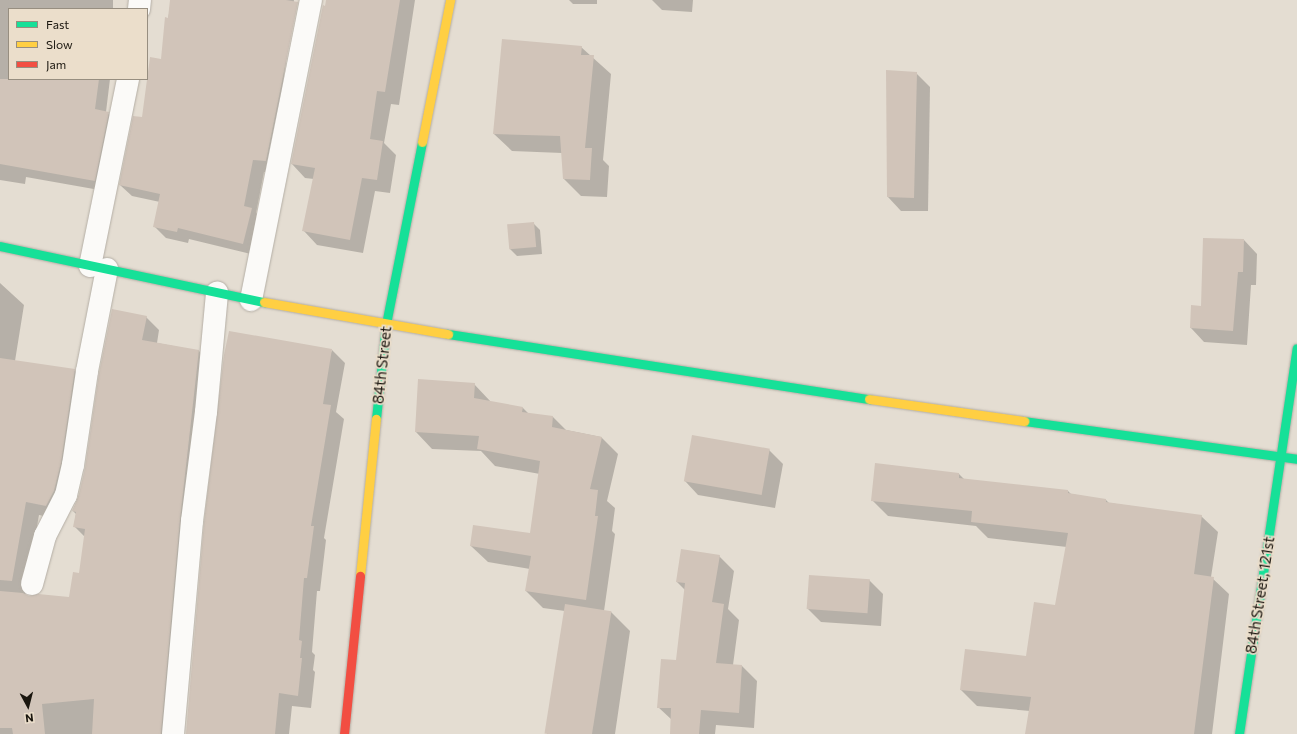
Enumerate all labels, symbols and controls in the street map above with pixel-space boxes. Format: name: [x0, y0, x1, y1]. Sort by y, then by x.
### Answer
legend: [8, 8, 148, 80]
text: Fast: [46, 17, 69, 31]
text: Slow: [46, 37, 73, 51]
text: Jam: [46, 57, 66, 71]
street label: 84th Street: [369, 325, 395, 405]
street label: 84th Street, 121st: [1242, 535, 1278, 655]
north arrow: [8, 686, 48, 726]
text: N: [25, 711, 34, 725]

